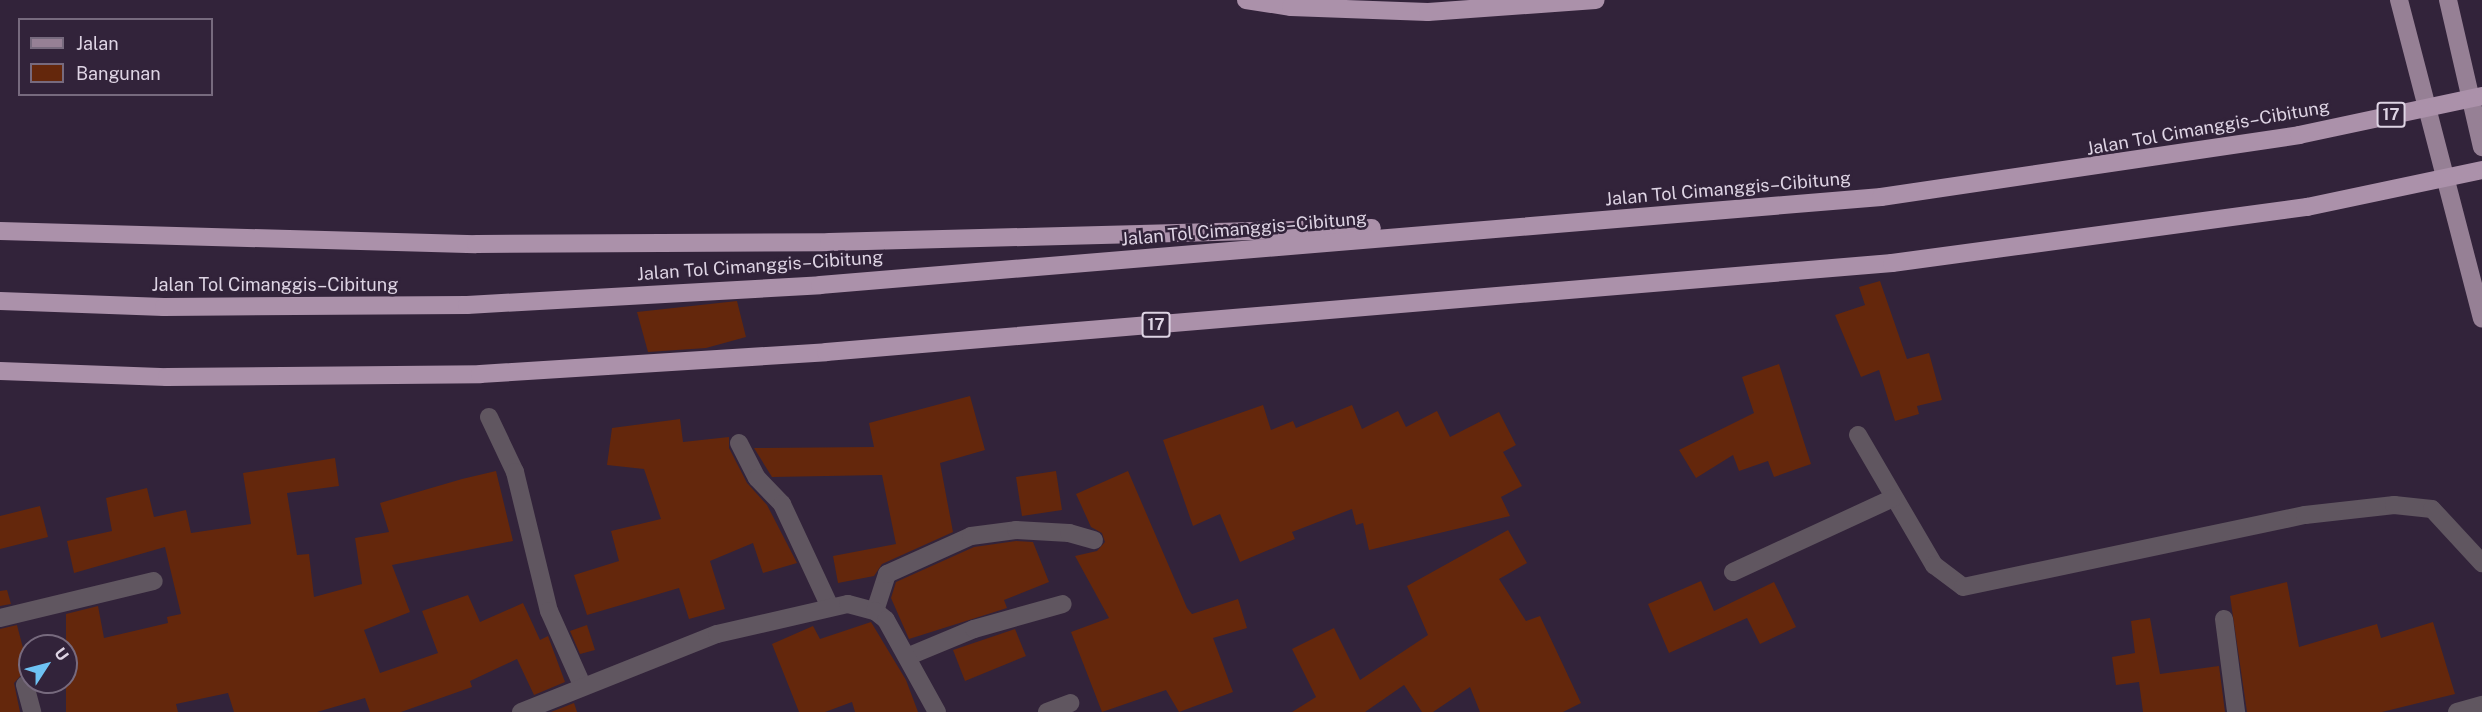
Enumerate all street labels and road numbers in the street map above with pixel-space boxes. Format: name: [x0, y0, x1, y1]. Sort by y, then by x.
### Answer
street label: Jalan Tol Cimanggis–Cibitung: [2085, 96, 2331, 160]
road number: 17: [2376, 102, 2406, 128]
street label: Jalan Tol Cimanggis–Cibitung: [1604, 167, 1852, 211]
street label: Jalan Tol Cimanggis–Cibitung: [1120, 207, 1368, 251]
street label: Jalan Tol Cimanggis–Cibitung: [636, 247, 884, 285]
street label: Jalan Tol Cimanggis–Cibitung: [152, 274, 398, 296]
road number: 17: [1141, 312, 1171, 338]

